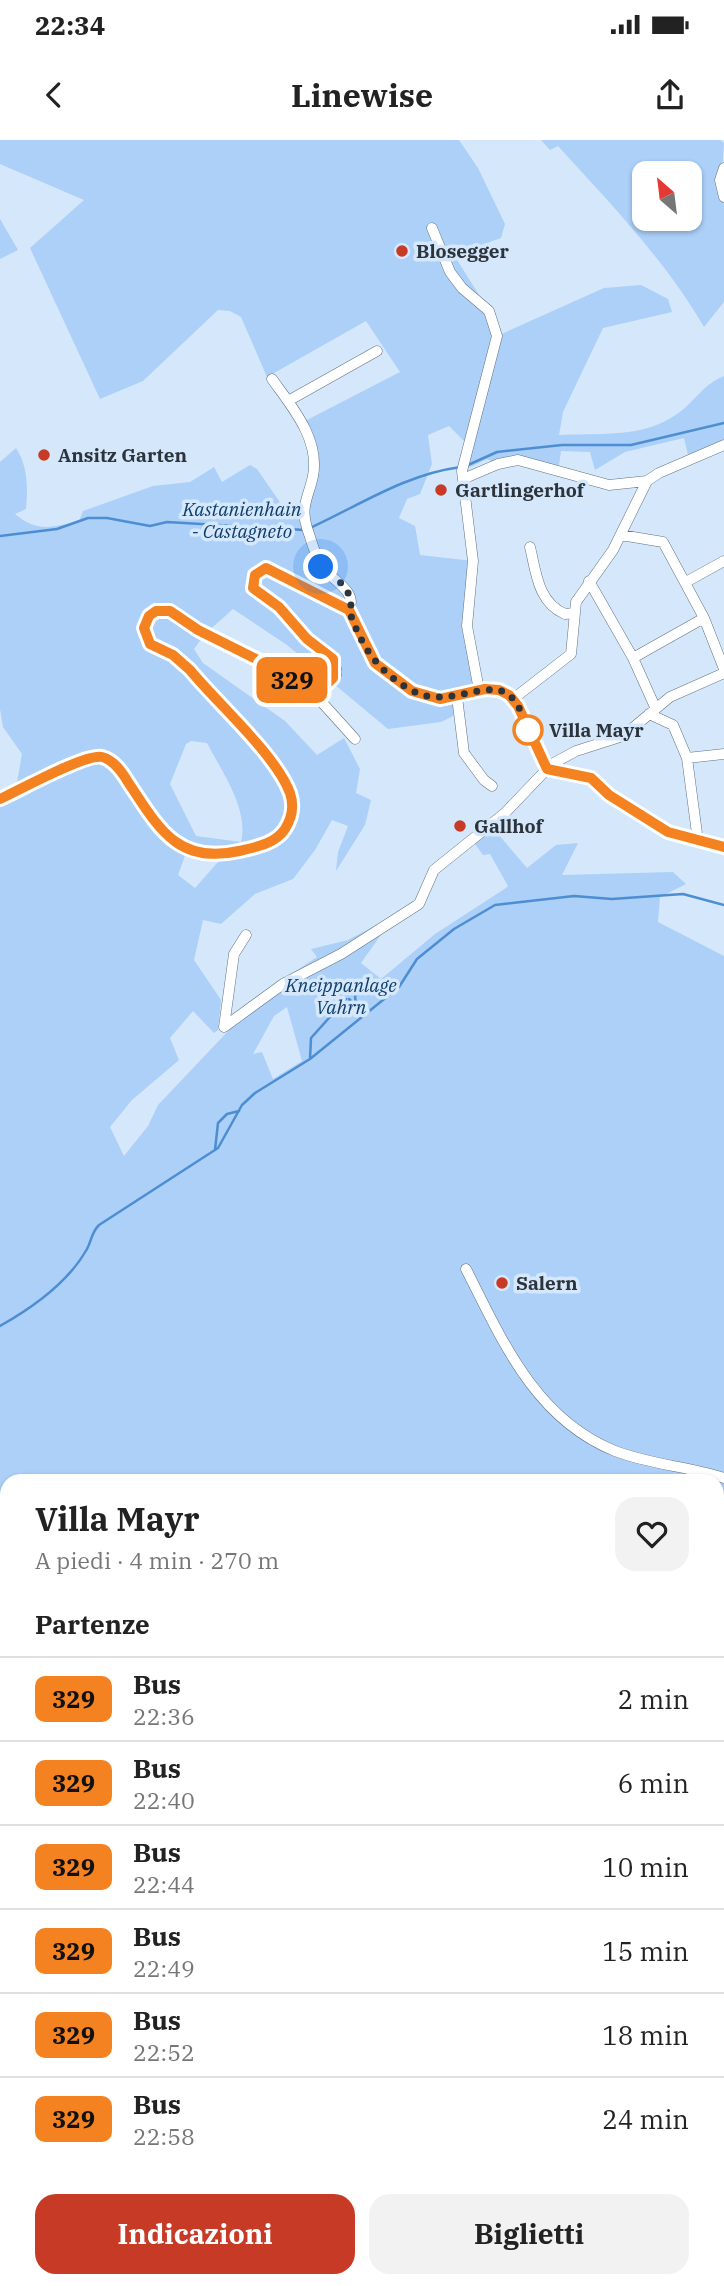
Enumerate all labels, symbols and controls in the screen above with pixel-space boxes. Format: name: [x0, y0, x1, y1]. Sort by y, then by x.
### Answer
text: 22:34: [35, 8, 105, 42]
text: Linewise: [291, 74, 433, 116]
icon: back: [35, 76, 73, 114]
icon: share: [651, 76, 689, 114]
north arrow: [632, 161, 702, 231]
map controls: [632, 161, 702, 231]
place label: Blosegger: [416, 239, 509, 263]
marker: Blosegger: [394, 243, 410, 259]
place label: Ansitz Garten: [58, 443, 187, 467]
marker: Ansitz Garten: [36, 447, 52, 463]
place label: Gartlingerhof: [455, 478, 586, 502]
marker: Gartlingerhof: [433, 482, 449, 498]
park label: Kastanienhain - Castagneto: [181, 497, 302, 543]
your location: [303, 549, 338, 584]
line badge: 329: [252, 657, 332, 703]
text: 329: [270, 664, 314, 696]
marker: Villa Mayr: [513, 715, 543, 745]
place label: Villa Mayr: [549, 718, 644, 742]
place label: Gallhof: [474, 814, 545, 838]
marker: Gallhof: [452, 818, 468, 834]
park label: Kneippanlage Vahrn: [284, 973, 397, 1019]
place label: Salern: [516, 1271, 578, 1295]
marker: Salern: [494, 1275, 510, 1291]
text: Villa Mayr: [35, 1497, 200, 1540]
button: heart: [615, 1497, 689, 1571]
text: A piedi · 4 min · 270 m: [35, 1545, 279, 1575]
text: Partenze: [35, 1607, 150, 1641]
text: Bus: [133, 1667, 181, 1701]
text: 2 min: [618, 1682, 689, 1716]
text: 329: [52, 1683, 95, 1715]
text: 22:36: [133, 1701, 195, 1731]
text: Bus: [133, 1751, 181, 1785]
text: 6 min: [618, 1766, 689, 1800]
text: 329: [52, 1767, 95, 1799]
text: 22:40: [133, 1785, 195, 1815]
text: Bus: [133, 1835, 181, 1869]
text: 10 min: [602, 1850, 689, 1884]
text: 329: [52, 1851, 95, 1883]
text: 22:44: [133, 1869, 195, 1899]
text: Bus: [133, 1919, 181, 1953]
text: 15 min: [602, 1934, 689, 1968]
text: 329: [52, 1935, 95, 1967]
text: 22:49: [133, 1953, 195, 1983]
text: Bus: [133, 2003, 181, 2037]
text: 18 min: [602, 2018, 689, 2052]
text: 329: [52, 2019, 95, 2051]
text: 22:52: [133, 2037, 195, 2067]
text: Bus: [133, 2087, 181, 2121]
text: 24 min: [602, 2102, 689, 2136]
text: 329: [52, 2103, 95, 2135]
text: 22:58: [133, 2121, 195, 2151]
button: Indicazioni: [35, 2194, 355, 2274]
button: Biglietti: [369, 2194, 689, 2274]

